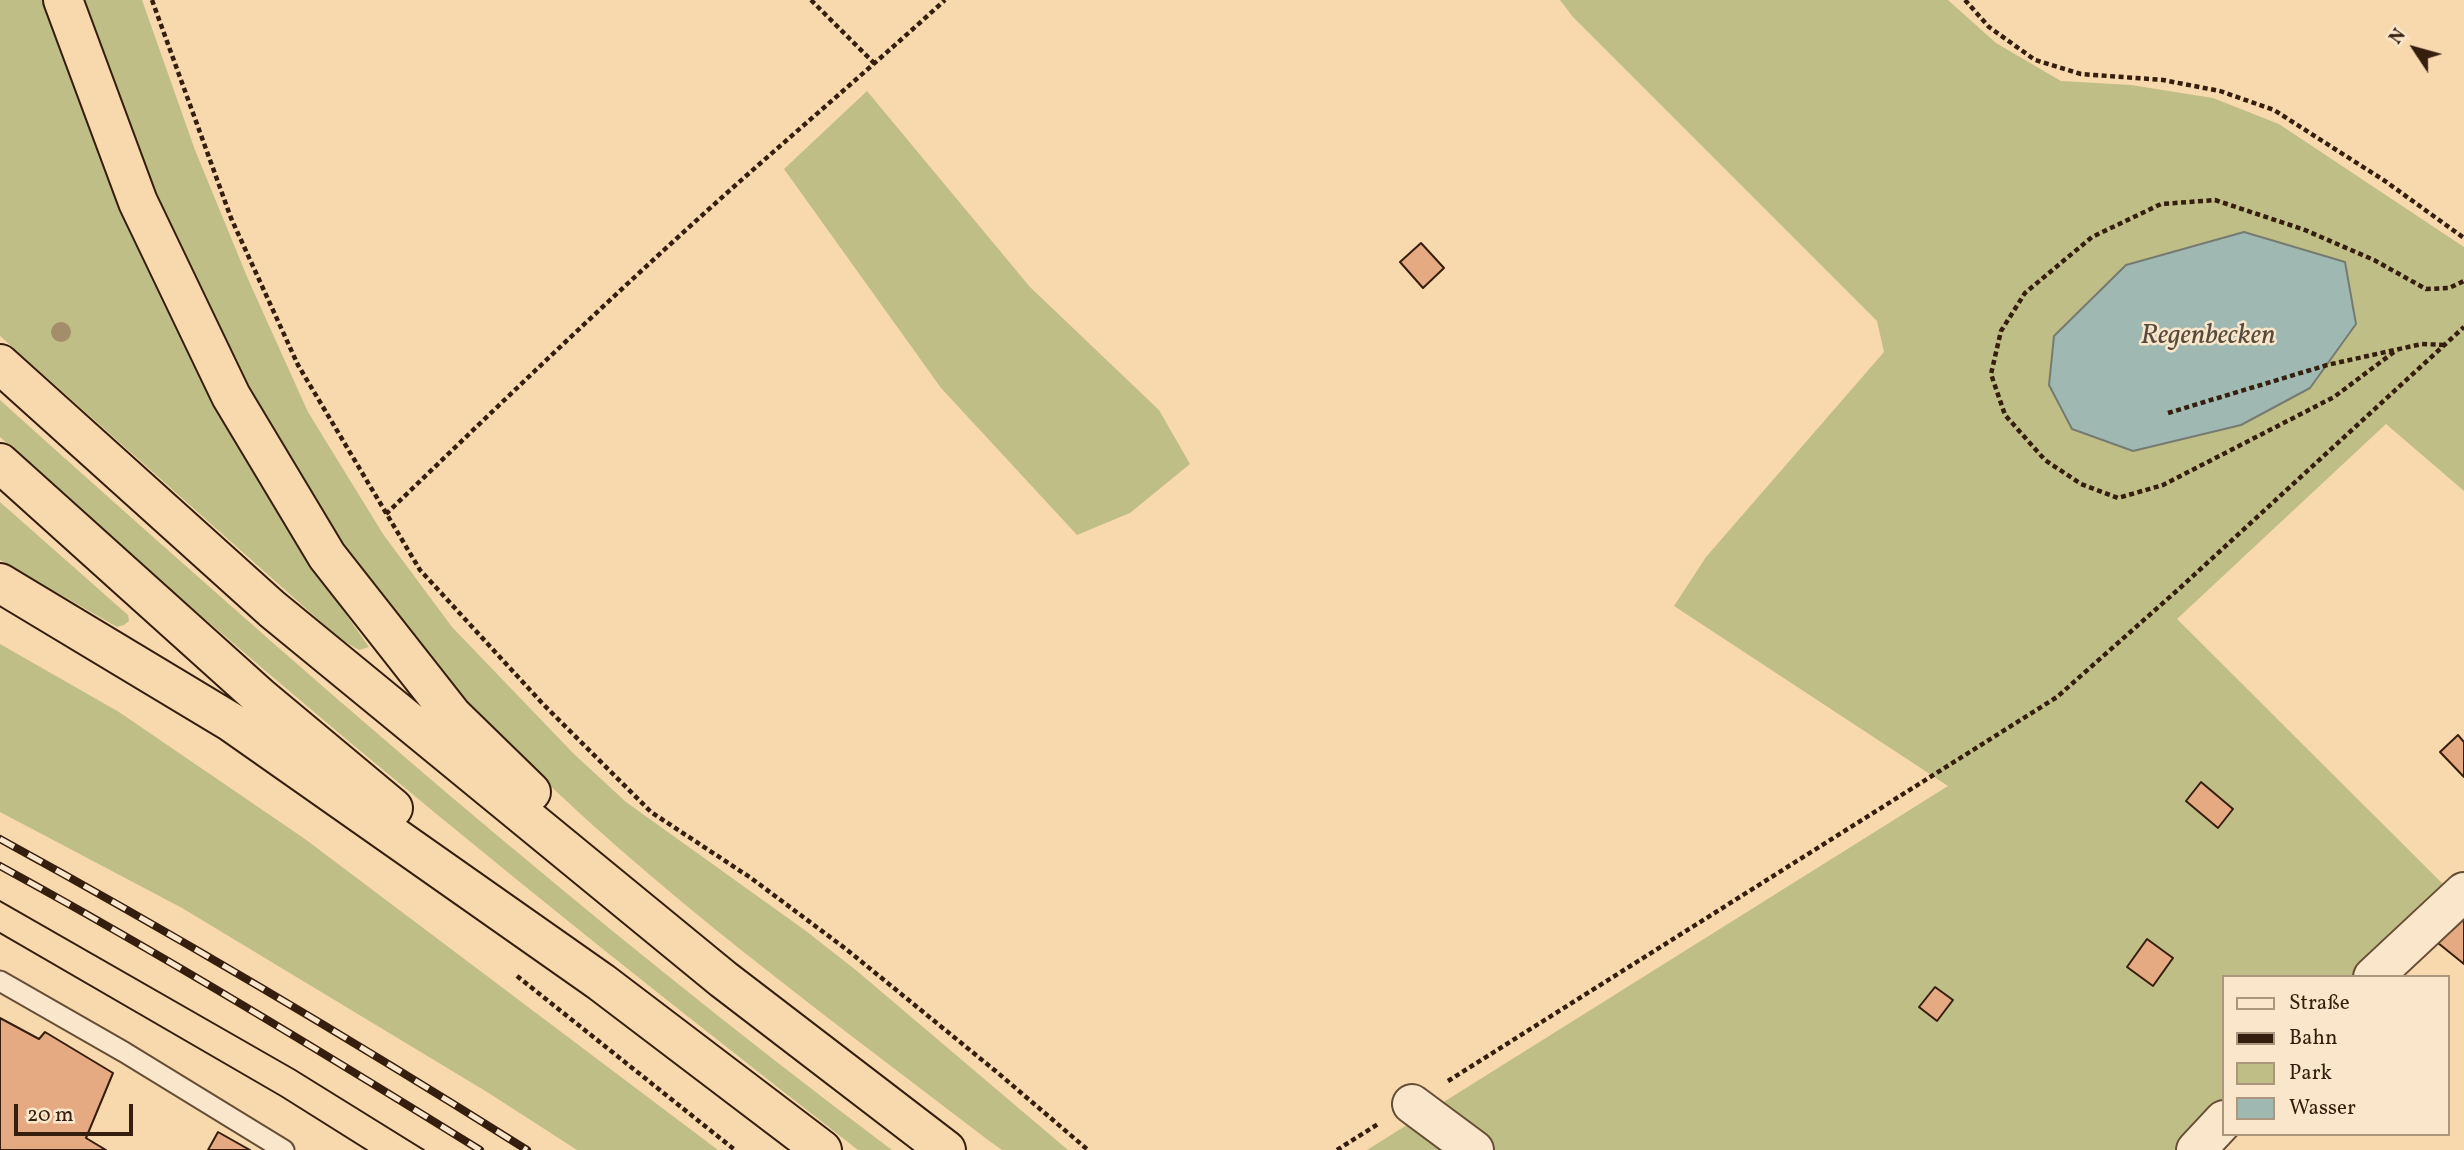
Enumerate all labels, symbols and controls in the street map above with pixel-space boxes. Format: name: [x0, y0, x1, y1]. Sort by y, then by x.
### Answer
north arrow: [2380, 14, 2450, 84]
text: N: [2383, 23, 2413, 50]
water label: Regenbecken: [2141, 321, 2275, 355]
legend: [2222, 975, 2450, 1136]
text: Straße: [2289, 989, 2350, 1018]
text: Bahn: [2289, 1024, 2338, 1053]
text: Park: [2289, 1059, 2332, 1088]
scale bar: [18, 1090, 136, 1134]
text: Wasser: [2289, 1094, 2356, 1123]
text: 20 m: [27, 1101, 73, 1130]

